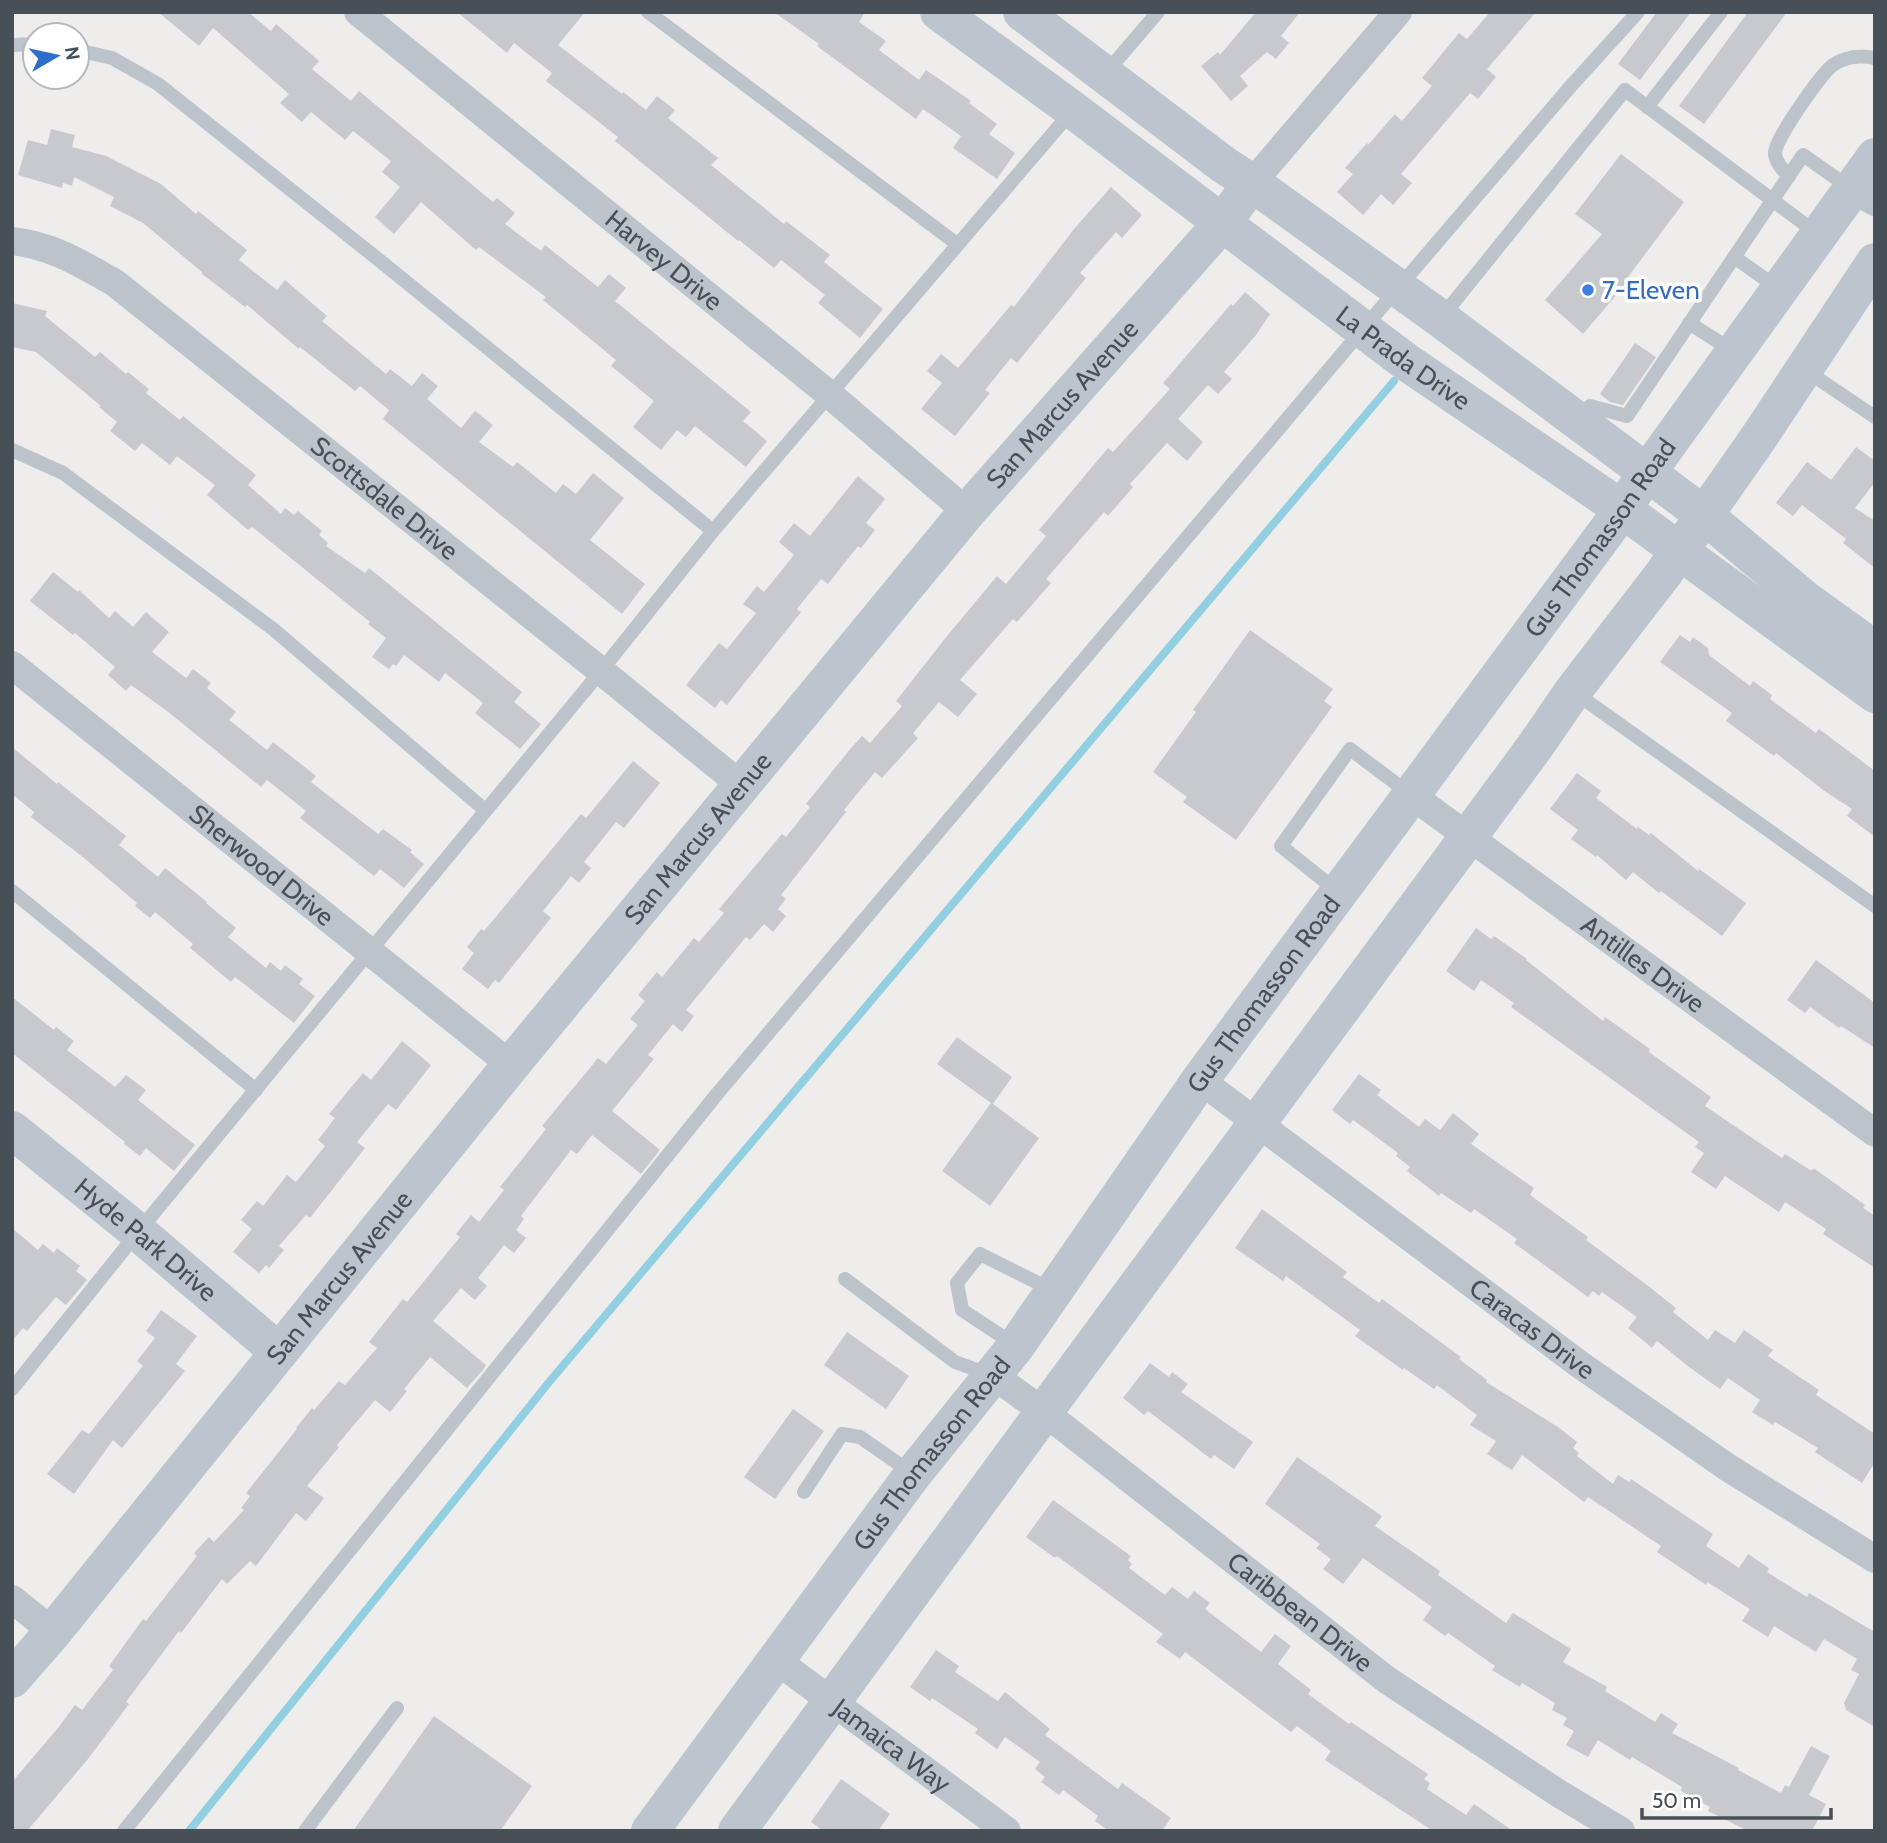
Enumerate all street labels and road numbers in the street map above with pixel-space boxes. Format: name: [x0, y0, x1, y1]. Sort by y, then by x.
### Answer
street label: Harvey Drive: [599, 203, 729, 317]
street label: La Prada Drive: [1330, 299, 1477, 417]
street label: San Marcus Avenue: [980, 313, 1145, 495]
street label: Scottsdale Drive: [304, 430, 465, 567]
street label: Gus Thomasson Road: [1518, 432, 1683, 644]
street label: San Marcus Avenue: [617, 746, 778, 931]
street label: Sherwood Drive: [183, 797, 341, 933]
street label: Gus Thomasson Road: [1180, 889, 1347, 1099]
street label: Antilles Drive: [1575, 908, 1711, 1020]
street label: Hyde Park Drive: [68, 1171, 224, 1308]
street label: San Marcus Avenue: [260, 1184, 419, 1371]
street label: Caracas Drive: [1463, 1272, 1601, 1386]
street label: Gus Thomasson Road: [846, 1350, 1017, 1557]
street label: Caribbean Drive: [1221, 1545, 1379, 1679]
street label: Jamaica Way: [826, 1691, 957, 1800]

